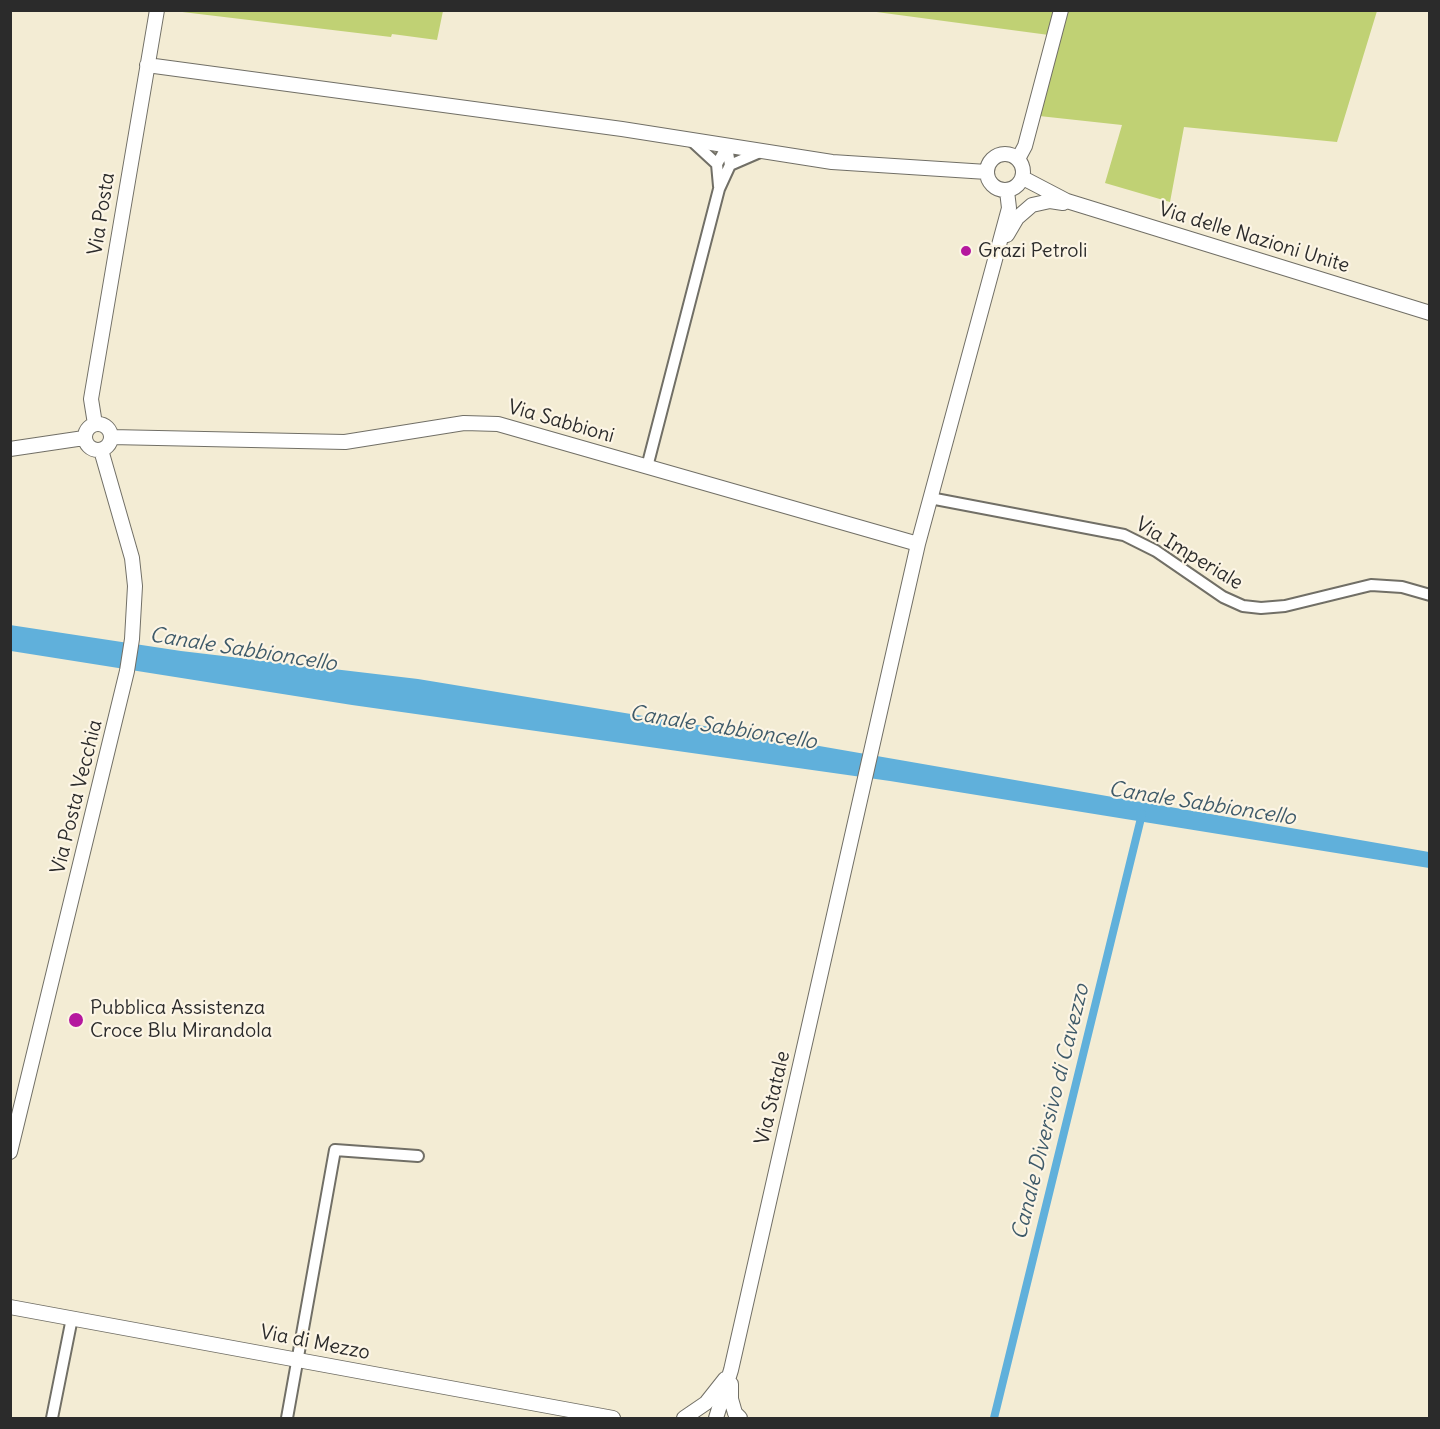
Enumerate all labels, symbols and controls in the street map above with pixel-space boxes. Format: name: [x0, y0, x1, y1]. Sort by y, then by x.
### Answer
street label: Via Posta: [84, 171, 120, 257]
street label: Via delle Nazioni Unite: [1156, 198, 1352, 278]
place label: Grazi Petroli: [978, 239, 1088, 263]
marker: Grazi Petroli: [959, 244, 973, 258]
street label: Via Sabbioni: [505, 395, 617, 449]
street label: Via Imperiale: [1131, 513, 1247, 595]
water label: Canale Sabbioncello: [148, 623, 338, 677]
water label: Canale Sabbioncello: [628, 701, 818, 755]
street label: Via Posta Vecchia: [46, 717, 108, 877]
water label: Canale Sabbioncello: [1107, 777, 1297, 831]
water label: Canale Diversivo di Cavezzo: [1007, 982, 1095, 1242]
place label: Pubblica Assistenza Croce Blu Mirandola: [90, 996, 272, 1043]
marker: Pubblica Assistenza Croce Blu Mirandola: [67, 1011, 85, 1029]
street label: Via Statale: [751, 1049, 795, 1147]
street label: Via di Mezzo: [258, 1321, 372, 1365]

